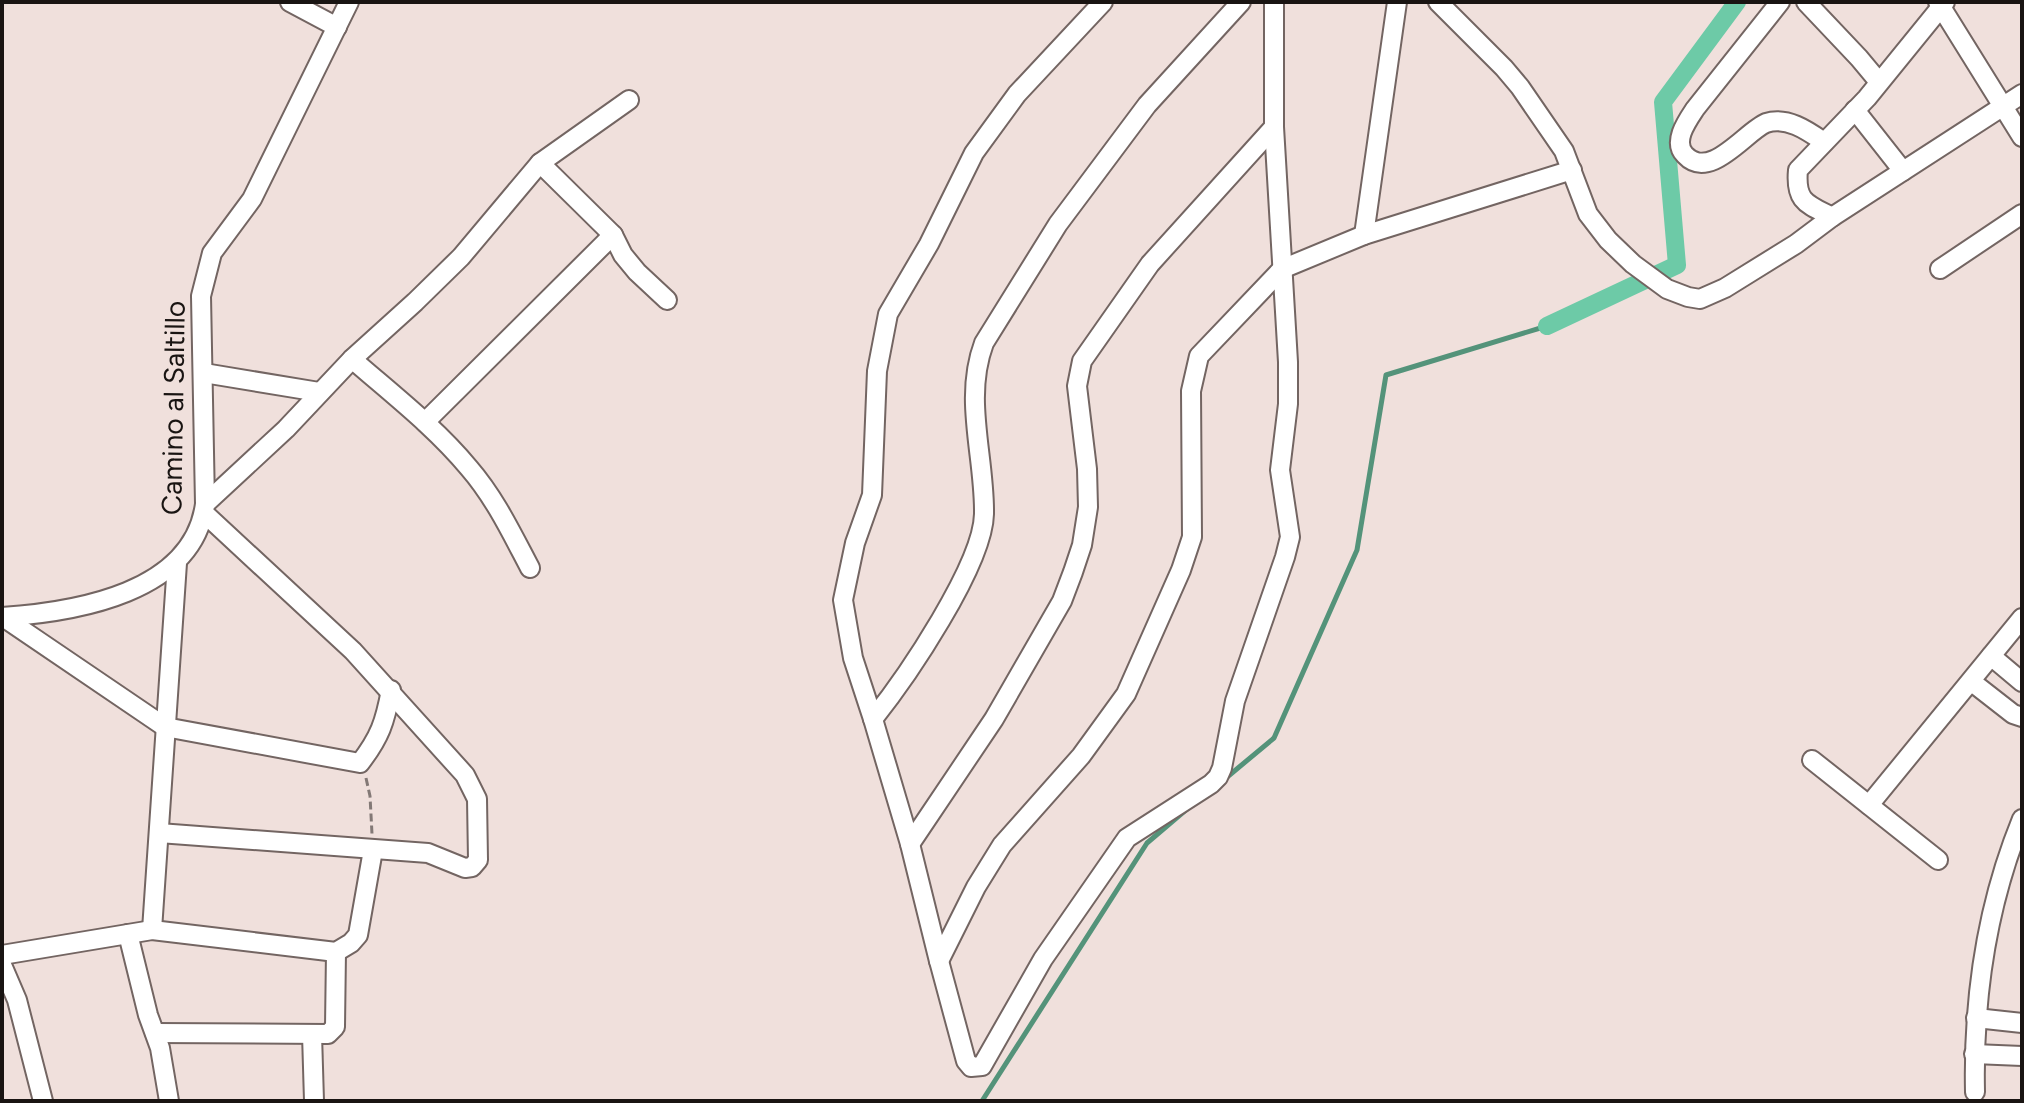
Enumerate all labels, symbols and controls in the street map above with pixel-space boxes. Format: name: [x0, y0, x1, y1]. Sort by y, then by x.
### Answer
street label: Camino al Saltillo: [154, 301, 192, 515]

